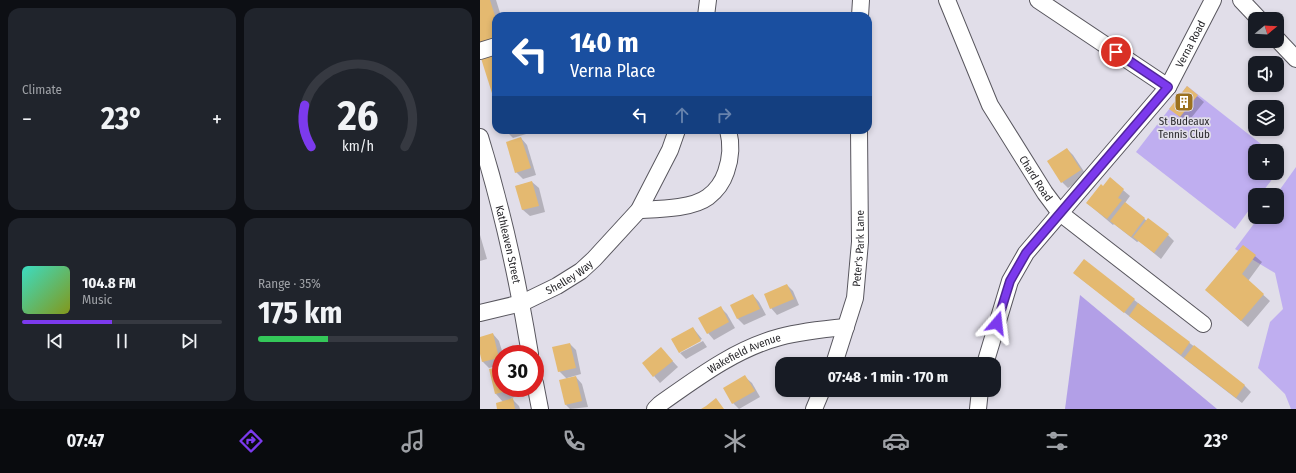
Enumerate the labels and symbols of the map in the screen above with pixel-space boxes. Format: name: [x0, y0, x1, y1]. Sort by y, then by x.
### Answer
north arrow: [1248, 12, 1284, 48]
street label: Verna Road: [1173, 18, 1208, 70]
pin: [1099, 35, 1133, 69]
building icon: St Budeaux Tennis Club: [1173, 91, 1195, 113]
place label: St Budeaux Tennis Club: [1158, 115, 1210, 141]
street label: Chard Road: [1017, 153, 1055, 204]
street label: Kathleaven Street: [493, 204, 523, 285]
street label: Peter's Park Lane: [850, 210, 867, 287]
street label: Shelley Way: [544, 257, 595, 297]
position arrow: [976, 302, 1018, 344]
street label: Wakefield Avenue: [705, 331, 782, 376]
speed limit sign: 30: [492, 345, 544, 397]

